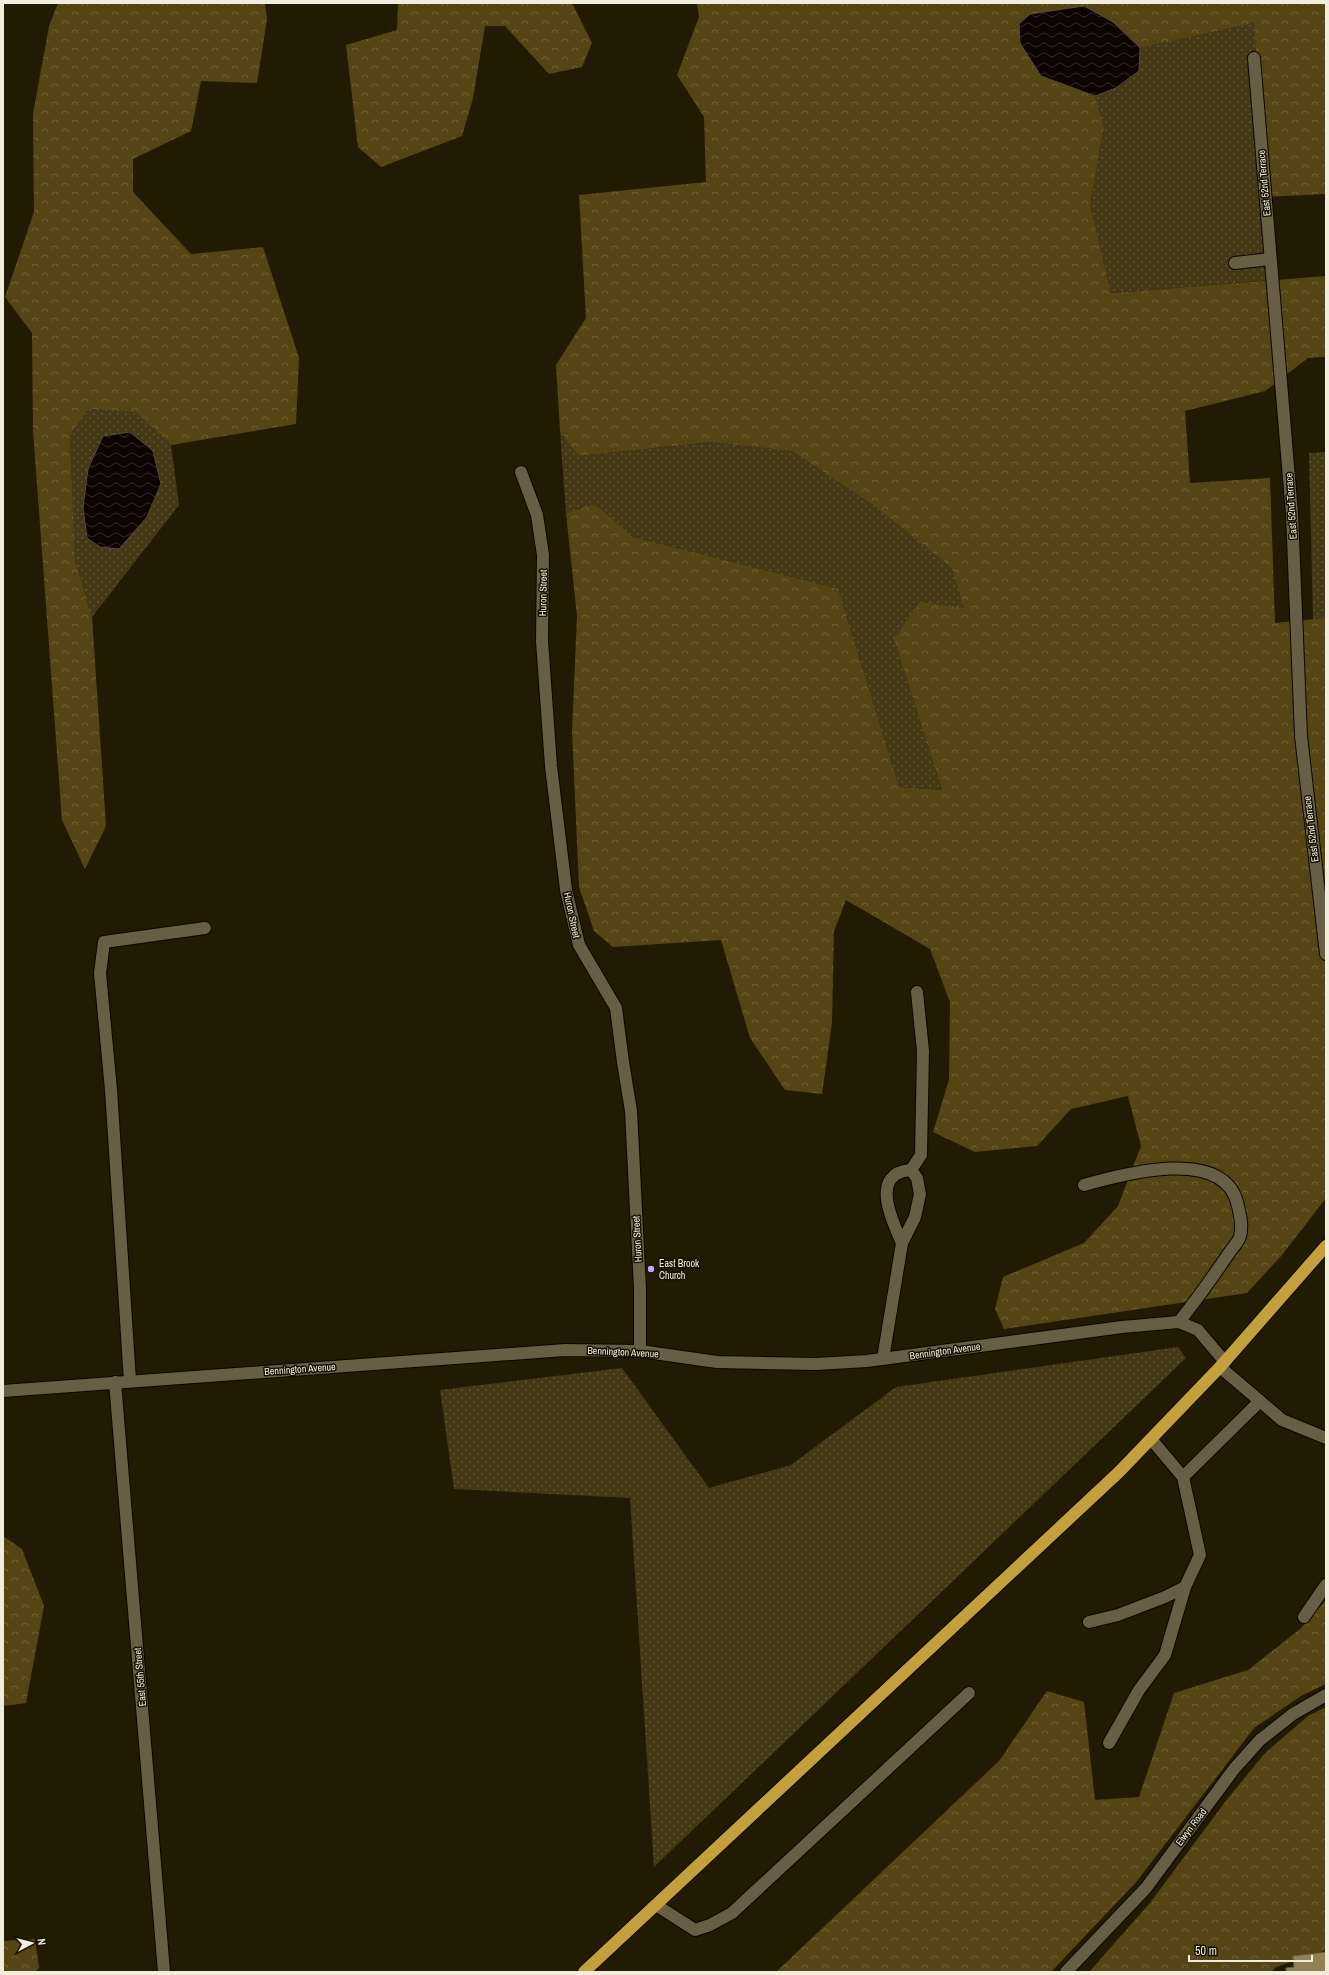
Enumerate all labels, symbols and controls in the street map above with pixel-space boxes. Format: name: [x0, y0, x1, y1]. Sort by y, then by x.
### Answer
street label: East 52nd Terrace: [1255, 149, 1273, 217]
street label: East 52nd Terrace: [1282, 472, 1300, 540]
street label: Huron Street: [536, 569, 550, 616]
street label: East 52nd Terrace: [1300, 795, 1321, 863]
street label: Huron Street: [561, 891, 583, 940]
street label: Huron Street: [629, 1215, 645, 1263]
place label: East Brook Church: [659, 1257, 700, 1282]
marker: East Brook Church: [646, 1264, 656, 1274]
street label: Bennington Avenue: [909, 1340, 982, 1362]
street label: Bennington Avenue: [587, 1344, 659, 1360]
street label: Bennington Avenue: [264, 1360, 337, 1378]
street label: East 55th Street: [131, 1646, 149, 1707]
street label: Elwyn Road: [1173, 1806, 1209, 1848]
north arrow: [12, 1923, 52, 1963]
scale bar: [1189, 1937, 1312, 1963]
text: N: [35, 1938, 49, 1946]
text: 50 m: [1195, 1943, 1217, 1959]

